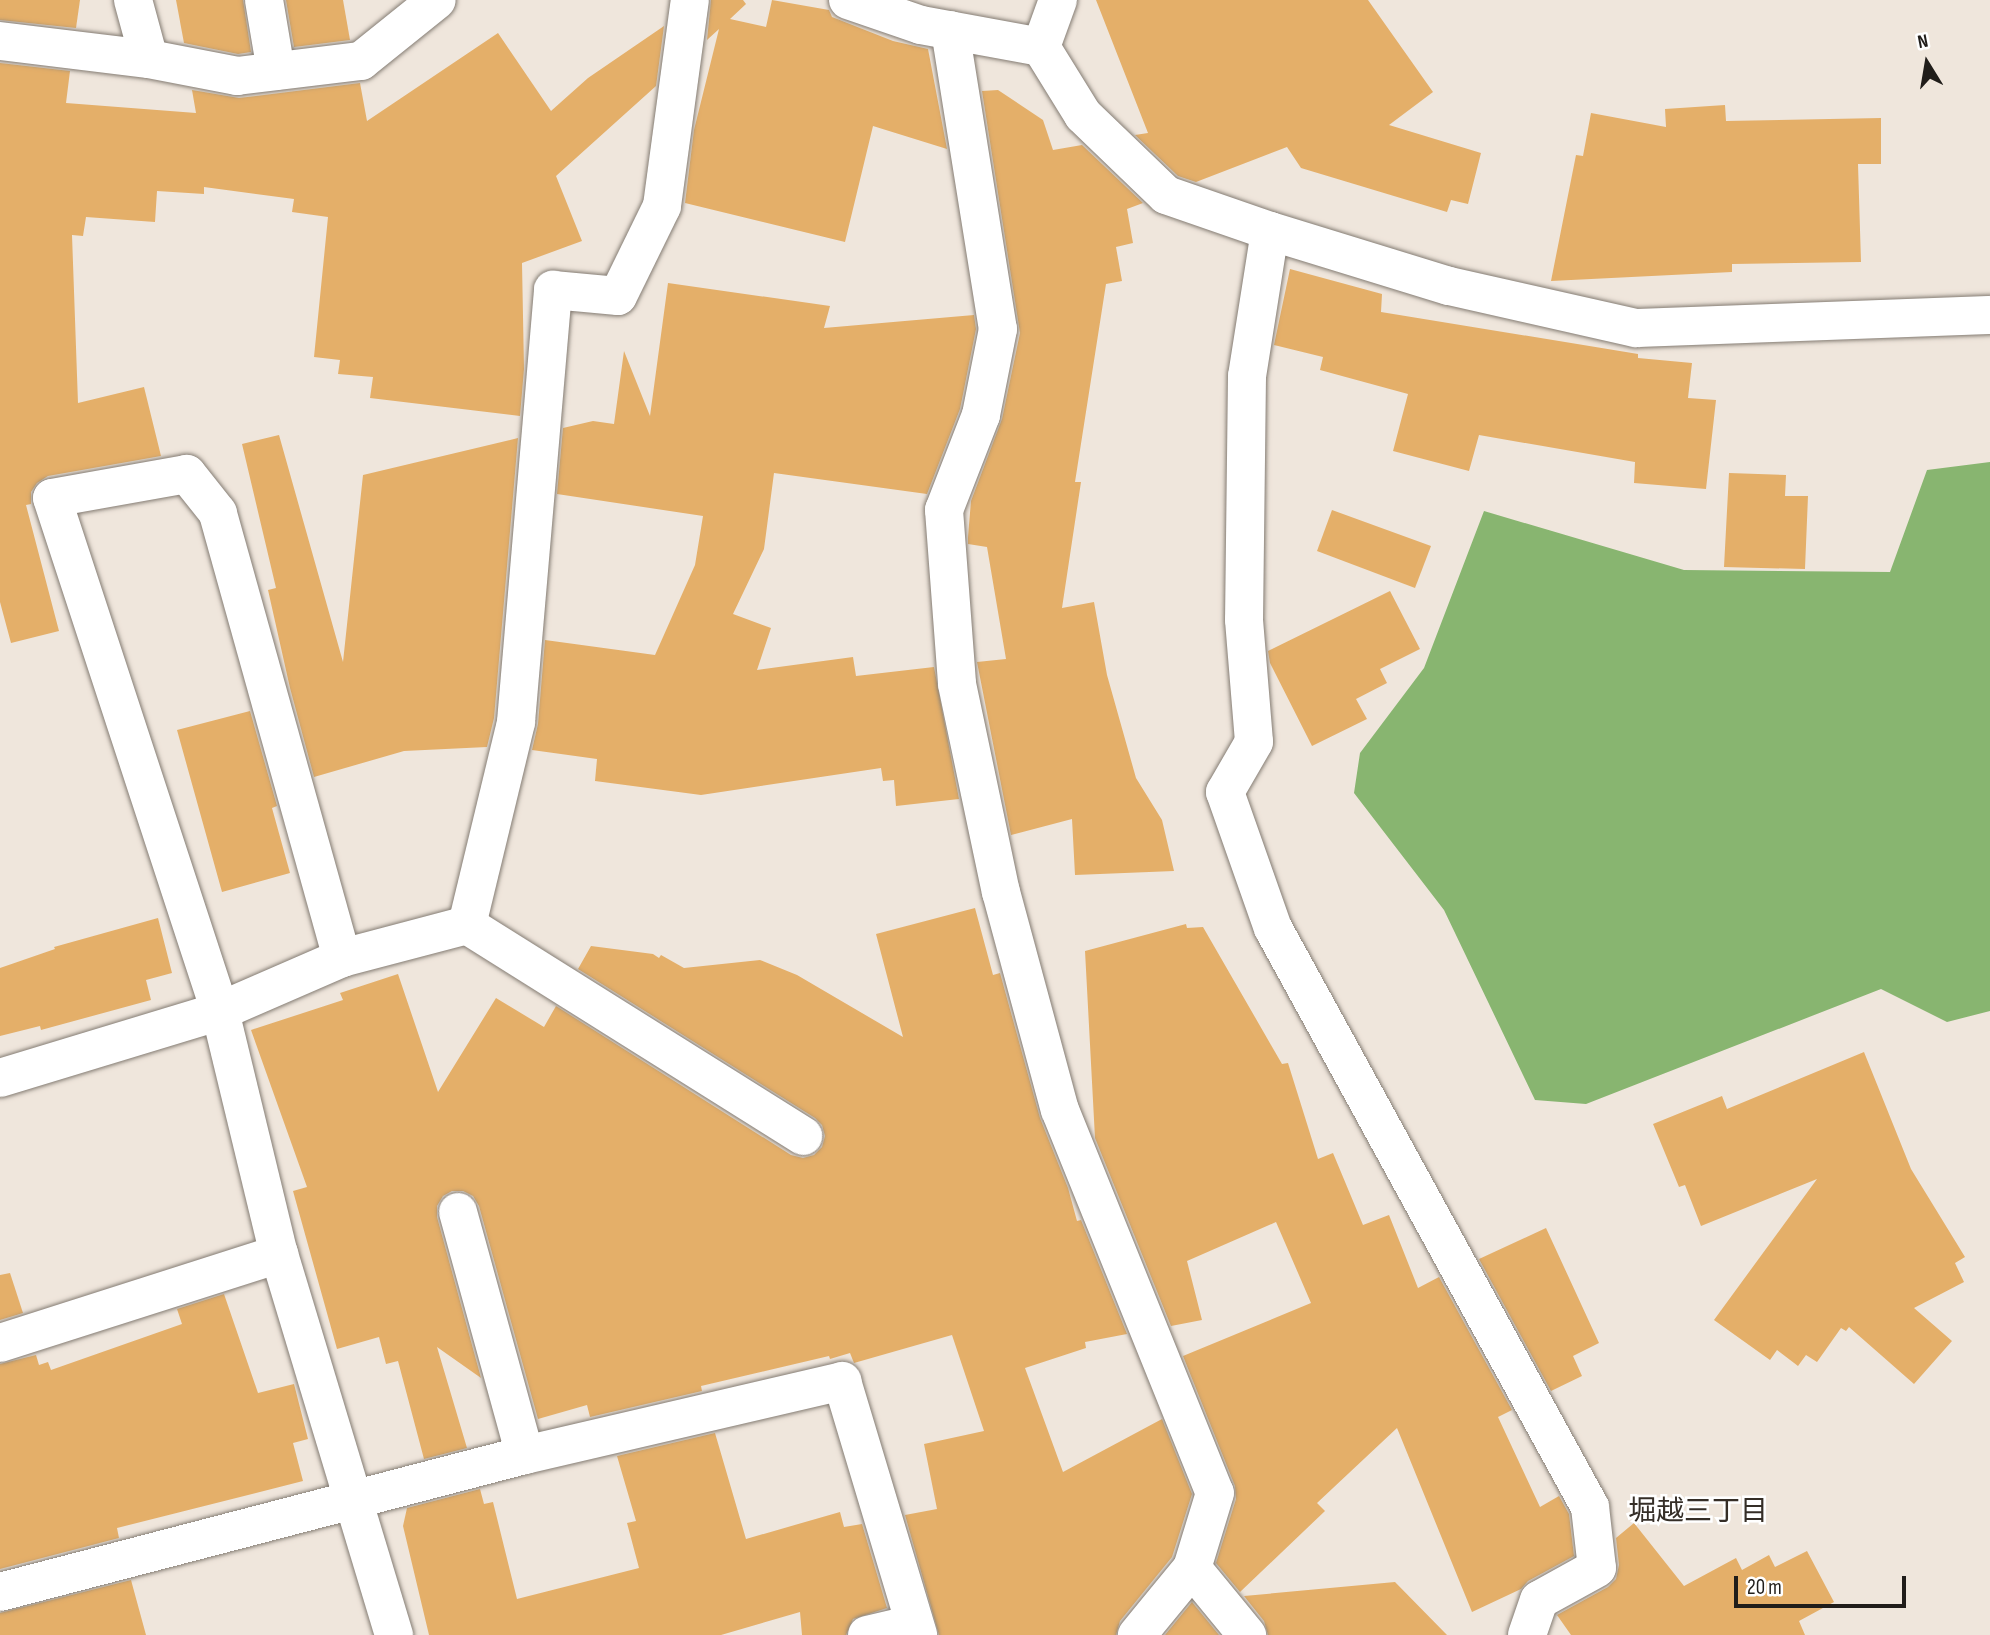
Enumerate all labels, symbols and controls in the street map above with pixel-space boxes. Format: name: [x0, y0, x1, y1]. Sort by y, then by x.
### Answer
north arrow: [1892, 28, 1962, 98]
text: N: [1916, 30, 1930, 54]
district label: 堀越三丁目: [1628, 1495, 1768, 1529]
scale bar: [1738, 1562, 1910, 1606]
text: 20 m: [1747, 1575, 1782, 1600]

